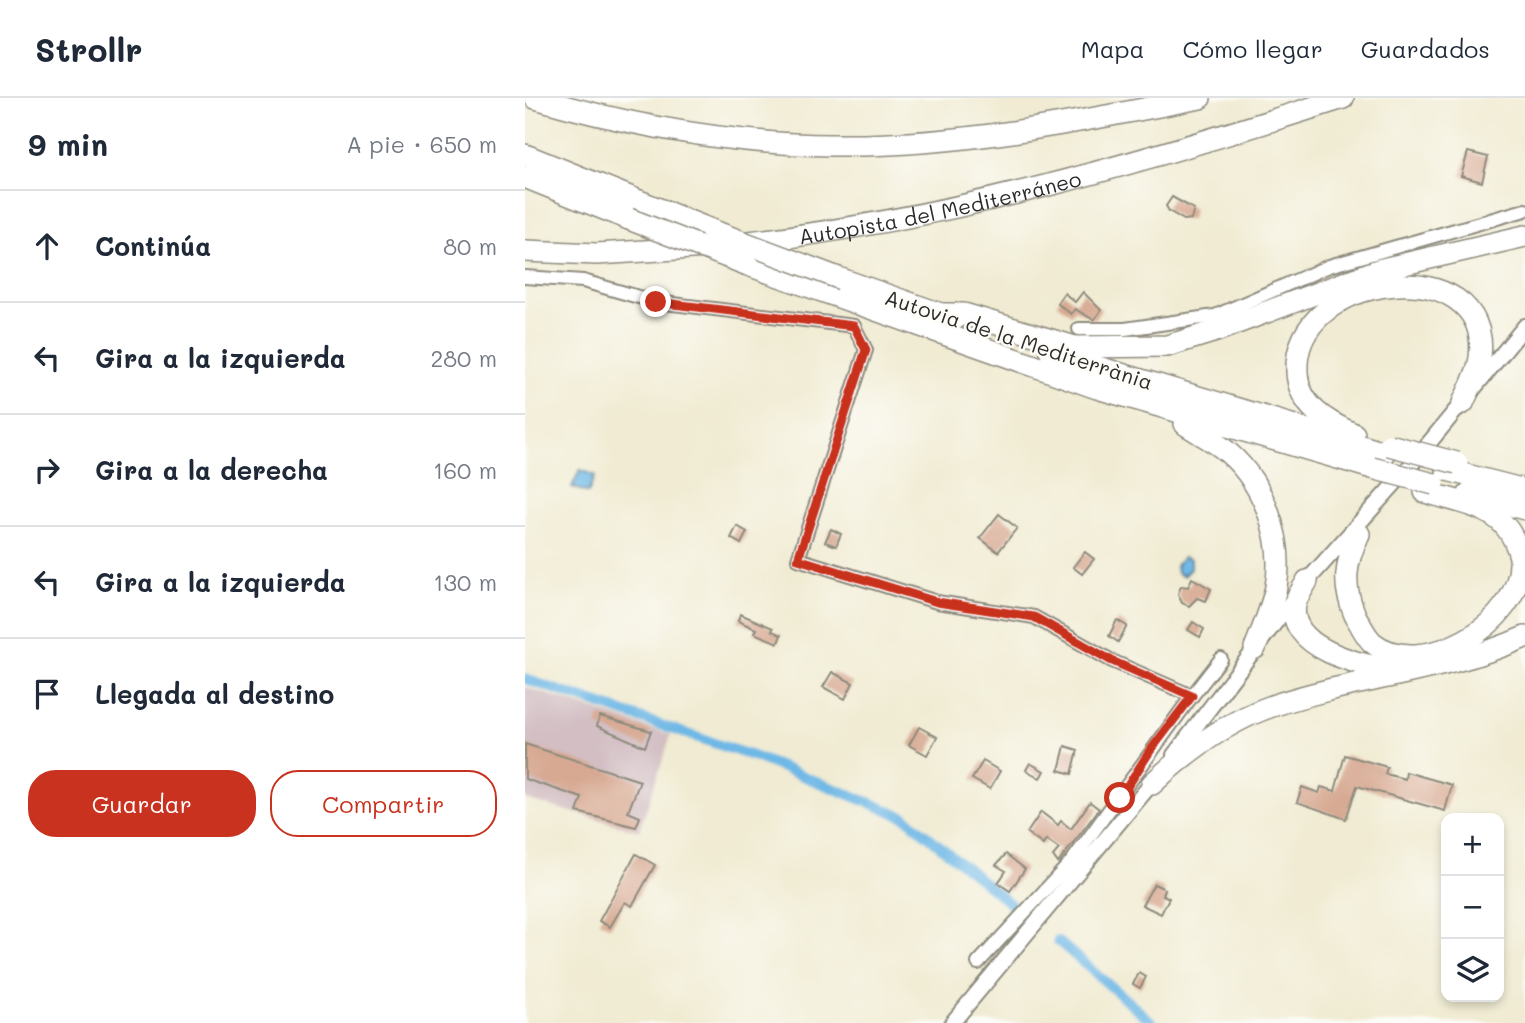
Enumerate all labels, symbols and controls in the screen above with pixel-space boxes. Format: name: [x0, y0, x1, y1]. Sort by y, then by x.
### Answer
text: Strollr: [35, 27, 143, 70]
text: Mapa: [1081, 33, 1145, 64]
text: Cómo llegar: [1183, 33, 1323, 64]
text: Guardados: [1361, 33, 1490, 64]
text: 9 min: [28, 124, 108, 164]
text: A pie · 650 m: [346, 129, 497, 159]
street label: Autopista del Mediterráneo: [797, 164, 1084, 249]
icon: ahead: [28, 227, 66, 265]
text: Continúa: [95, 229, 211, 263]
text: 80 m: [443, 231, 497, 261]
street label: Autovia de la Mediterrània: [882, 283, 1156, 395]
route end: [640, 286, 671, 317]
icon: left: [28, 339, 66, 377]
text: Gira a la izquierda: [95, 341, 346, 375]
text: 280 m: [430, 343, 497, 373]
icon: right: [28, 451, 66, 489]
text: Gira a la derecha: [95, 453, 328, 487]
text: 160 m: [433, 455, 497, 485]
icon: left: [28, 563, 66, 601]
text: Gira a la izquierda: [95, 565, 346, 599]
text: 130 m: [433, 567, 497, 597]
icon: arrive: [28, 675, 66, 713]
text: Llegada al destino: [95, 677, 334, 711]
button: Guardar: [28, 770, 256, 837]
button: Compartir: [270, 770, 497, 837]
route start: [1104, 782, 1135, 813]
map controls: [1441, 813, 1504, 1002]
button: +: [1441, 813, 1504, 876]
button: −: [1441, 876, 1504, 939]
button: layers: [1441, 939, 1504, 1002]

